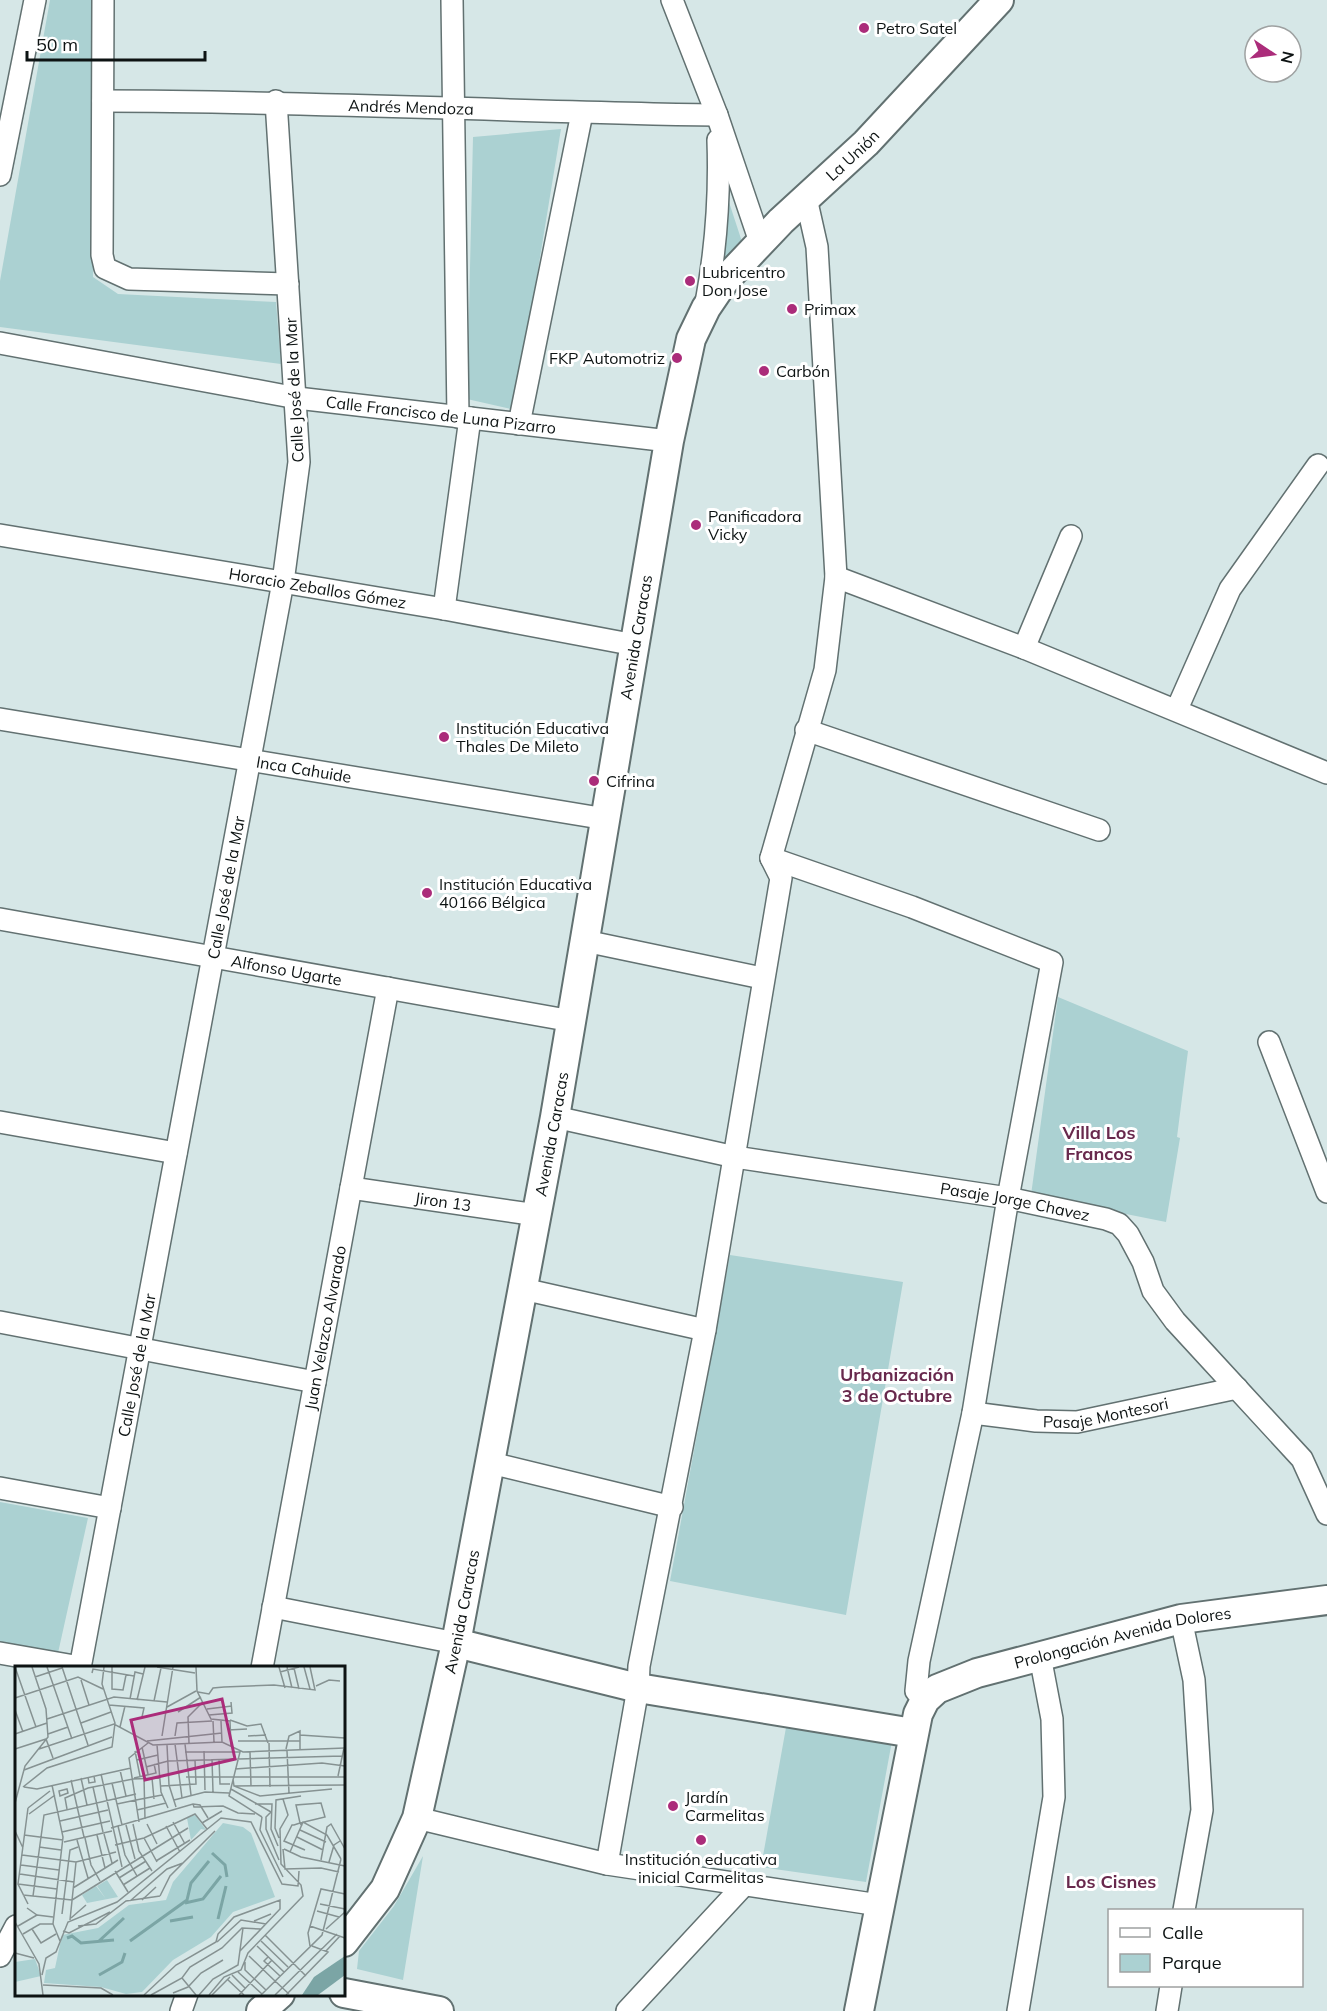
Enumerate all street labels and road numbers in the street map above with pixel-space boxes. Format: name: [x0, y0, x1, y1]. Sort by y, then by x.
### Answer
street label: Andrés Mendoza: [348, 95, 474, 119]
street label: La Unión: [821, 125, 883, 185]
street label: Calle José de la Mar: [280, 317, 308, 463]
street label: Calle Francisco de Luna Pizarro: [325, 391, 557, 438]
street label: Horacio Zeballos Gómez: [227, 563, 408, 613]
street label: Avenida Caracas: [616, 573, 656, 701]
street label: Inca Cahuide: [255, 751, 353, 787]
street label: Calle José de la Mar: [203, 814, 249, 961]
street label: Alfonso Ugarte: [230, 950, 343, 990]
street label: Avenida Caracas: [530, 1070, 572, 1198]
street label: Pasaje Jorge Chavez: [939, 1178, 1092, 1225]
street label: Jiron 13: [414, 1187, 473, 1215]
street label: Juan Velazco Alvarado: [300, 1244, 350, 1412]
street label: Calle José de la Mar: [113, 1292, 160, 1439]
street label: Pasaje Montesori: [1043, 1393, 1170, 1432]
street label: Avenida Caracas: [439, 1548, 483, 1676]
street label: Prolongación Avenida Dolores: [1012, 1603, 1232, 1673]

